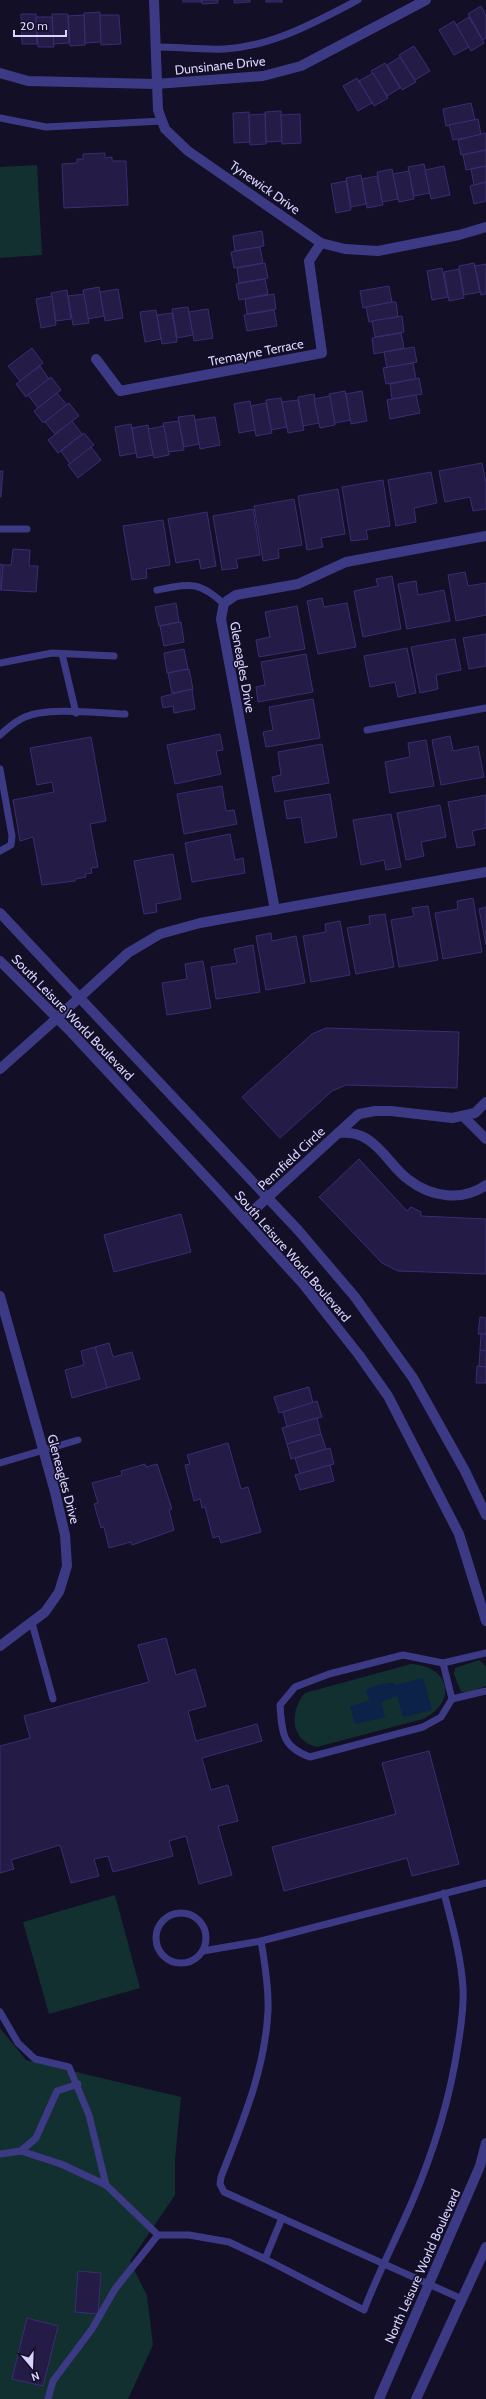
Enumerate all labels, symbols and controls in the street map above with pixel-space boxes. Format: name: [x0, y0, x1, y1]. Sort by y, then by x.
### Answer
scale bar: [14, 12, 66, 38]
text: 20 m: [20, 18, 48, 33]
street label: Dunsinane Drive: [174, 52, 266, 78]
street label: Tynewick Drive: [227, 157, 304, 217]
street label: Tremayne Terrace: [207, 335, 305, 369]
street label: Gleneagles Drive: [227, 620, 259, 714]
street label: South Leisure World Boulevard: [9, 951, 137, 1083]
street label: Pennfield Circle: [254, 1123, 328, 1193]
street label: South Leisure World Boulevard: [232, 1187, 354, 1325]
street label: Gleneagles Drive: [44, 1432, 84, 1526]
street label: North Leisure World Boulevard: [381, 2186, 463, 2346]
north arrow: [12, 2347, 52, 2387]
text: N: [29, 2369, 41, 2384]

